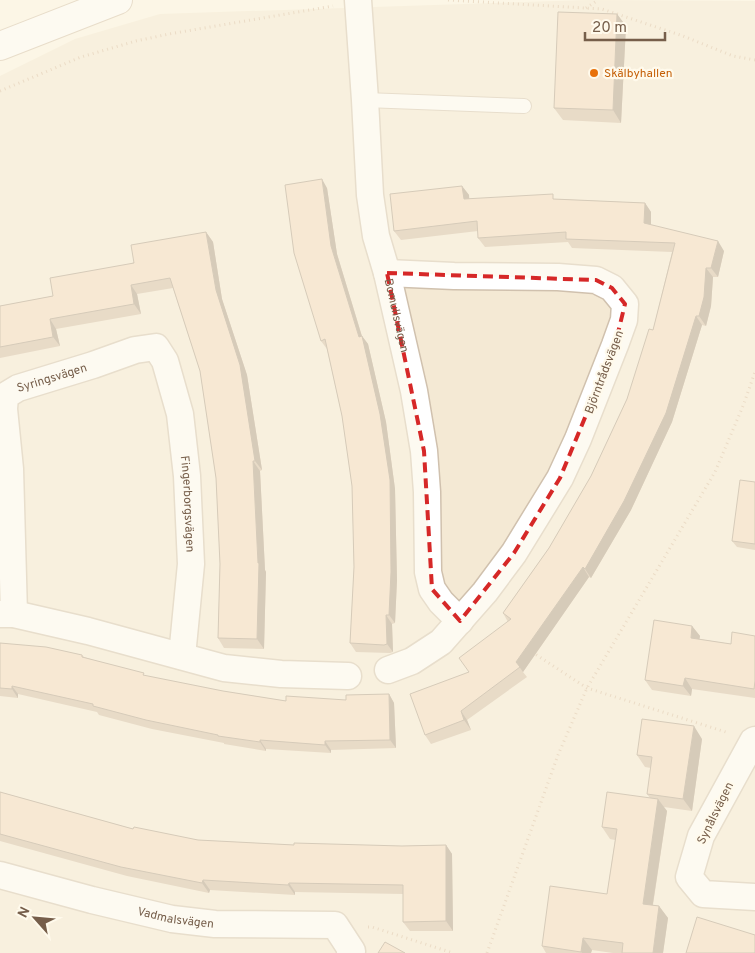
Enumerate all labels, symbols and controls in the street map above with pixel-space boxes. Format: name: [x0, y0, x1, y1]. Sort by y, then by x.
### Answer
scale bar: [585, 10, 665, 42]
text: 20 m: [592, 19, 627, 38]
place label: Skälbyhallen: [604, 66, 673, 82]
marker: Skälbyhallen: [588, 67, 600, 79]
street label: Bomullsvägen: [380, 277, 412, 354]
street label: Björntrådsvägen: [582, 328, 628, 416]
street label: Syringsvägen: [15, 360, 89, 397]
street label: Fingerborgsvägen: [176, 455, 197, 553]
street label: Synålsvägen: [694, 780, 738, 847]
north arrow: [10, 893, 60, 943]
text: N: [15, 904, 35, 921]
street label: Vadmalsvägen: [136, 904, 215, 933]

